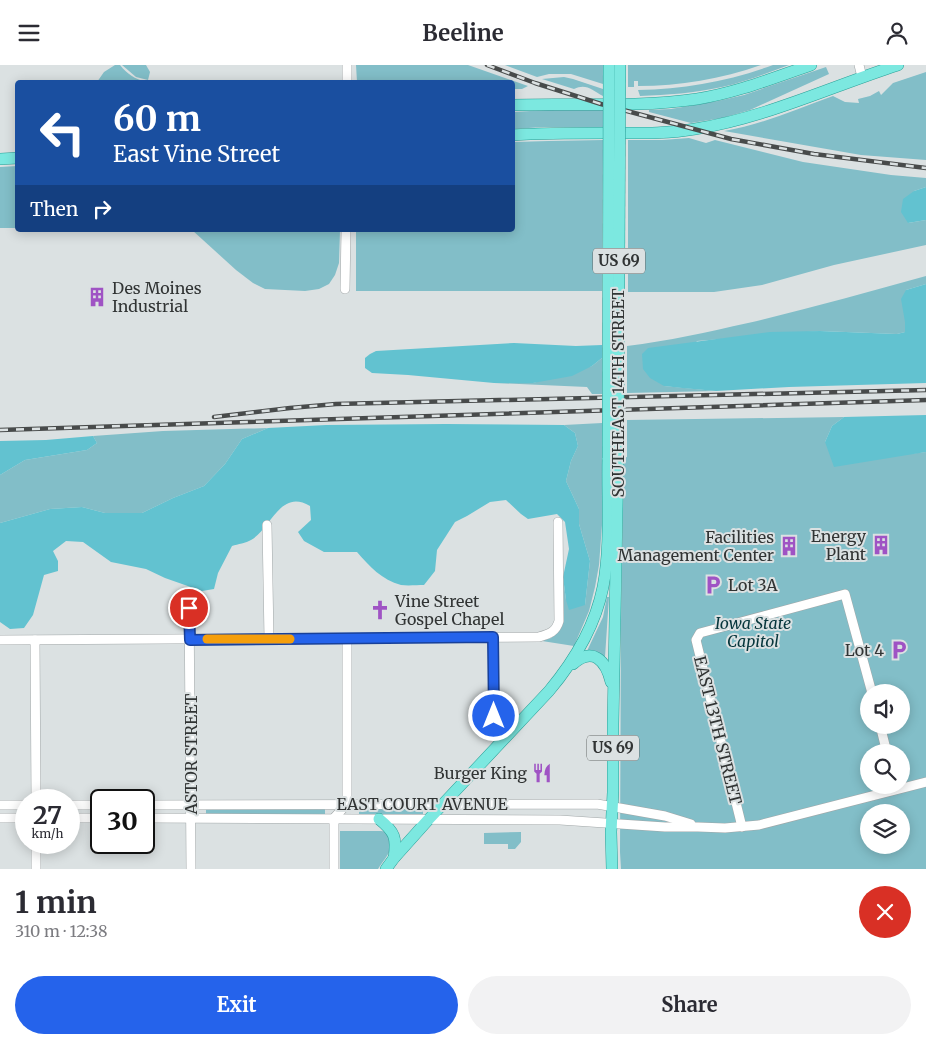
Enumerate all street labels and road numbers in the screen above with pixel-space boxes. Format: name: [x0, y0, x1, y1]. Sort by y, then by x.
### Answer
road number: US 69: [593, 249, 645, 273]
street label: SOUTHEAST 14TH STREET: [608, 288, 628, 498]
street label: EAST 13TH STREET: [690, 654, 746, 806]
street label: ASTOR STREET: [181, 694, 201, 815]
road number: US 69: [587, 735, 639, 761]
street label: EAST COURT AVENUE: [336, 794, 508, 814]

